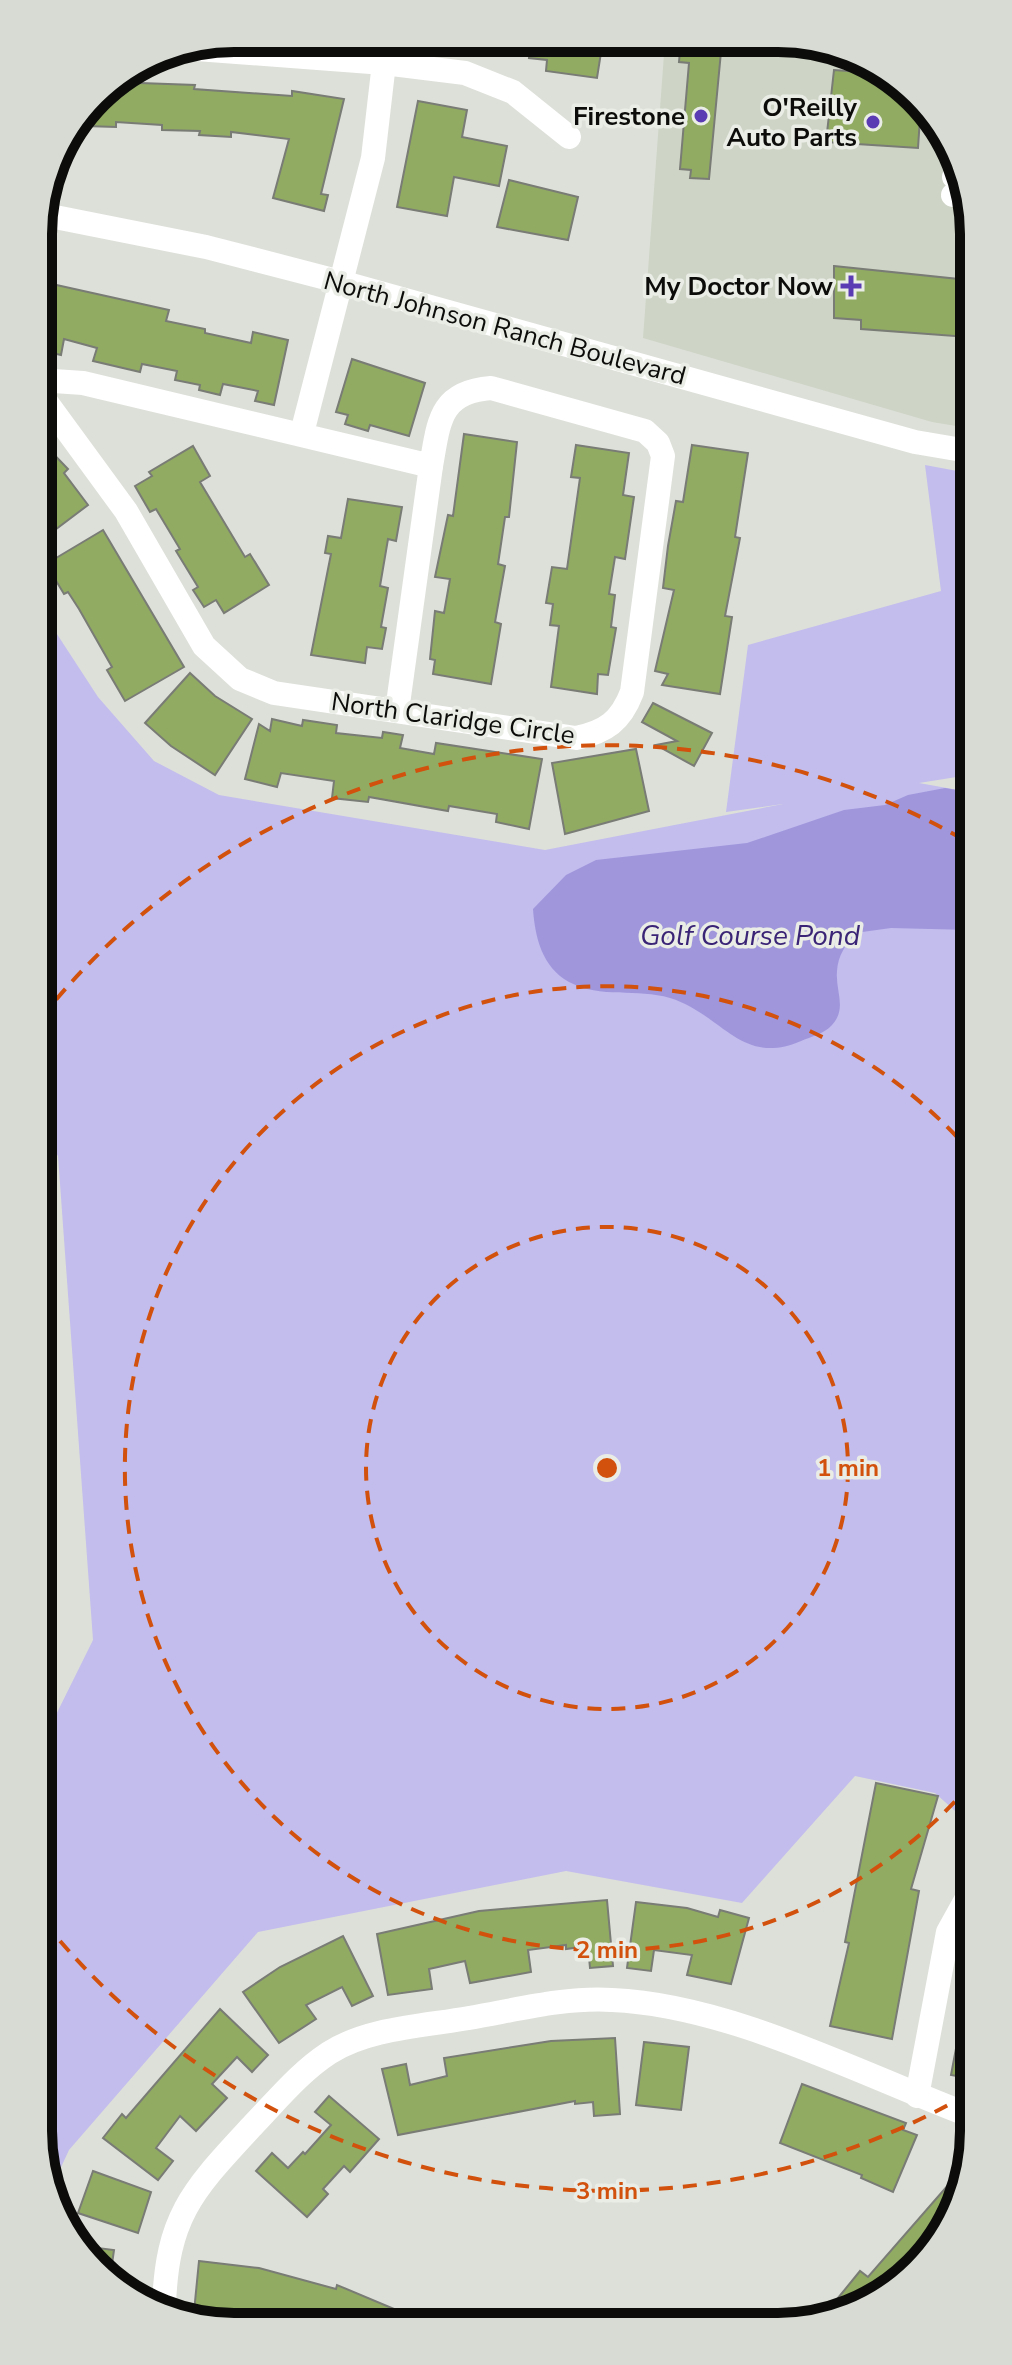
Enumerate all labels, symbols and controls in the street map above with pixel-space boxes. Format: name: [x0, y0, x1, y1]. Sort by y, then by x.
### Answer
place label: O'Reilly Auto Parts: [727, 90, 857, 155]
place label: Firestone: [573, 99, 685, 134]
marker: Firestone: [692, 107, 710, 125]
marker: O'Reilly Auto Parts: [864, 113, 882, 131]
street label: North Johnson Ranch Boulevard: [320, 263, 690, 394]
place label: My Doctor Now: [644, 269, 833, 304]
marker: My Doctor Now: [840, 275, 862, 297]
street label: North Claridge Circle: [329, 684, 577, 753]
water label: Golf Course Pond: [640, 917, 861, 955]
text: 1 min: [817, 1452, 879, 1484]
centre of rings: [593, 1454, 621, 1482]
text: 2 min: [576, 1934, 638, 1966]
text: 3 min: [576, 2175, 638, 2207]

